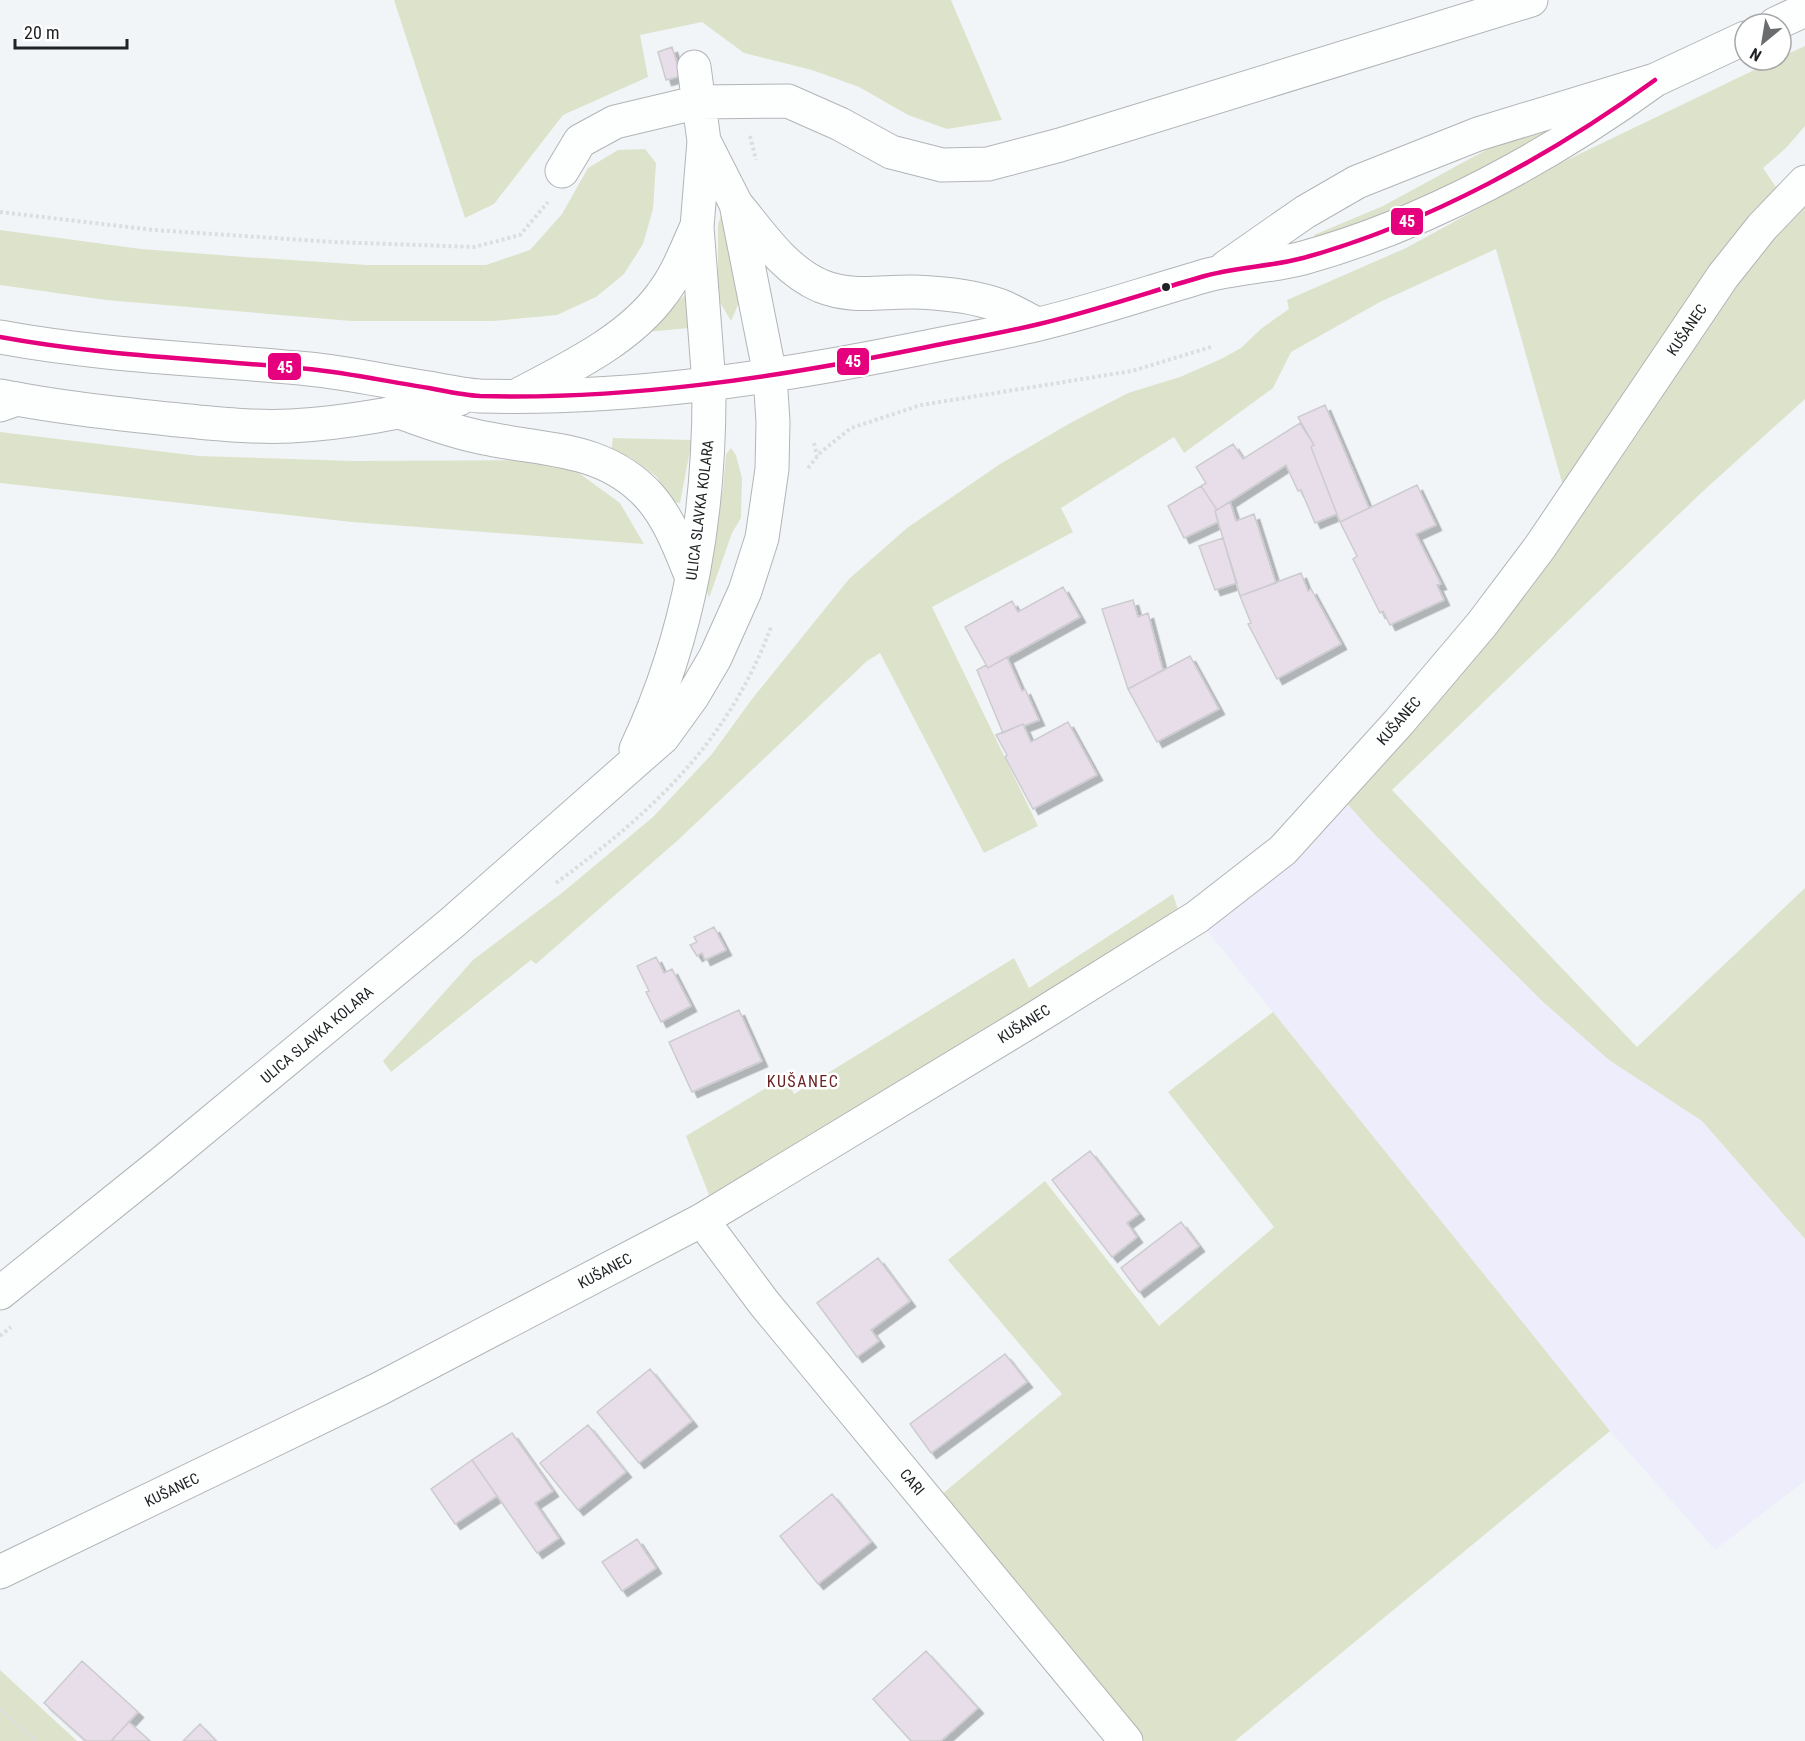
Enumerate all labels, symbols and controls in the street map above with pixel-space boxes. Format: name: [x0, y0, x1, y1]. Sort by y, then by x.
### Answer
scale bar: [15, 12, 128, 50]
north arrow: [1733, 12, 1793, 72]
text: 20 m: [24, 22, 59, 43]
text: N: [1747, 44, 1765, 65]
line badge: 45: [1390, 207, 1424, 236]
text: 45: [1399, 212, 1415, 231]
unlabelled marker: [1160, 281, 1172, 293]
street label: KUŠANEC: [1663, 301, 1711, 359]
line badge: 45: [836, 347, 870, 376]
line badge: 45: [267, 352, 302, 381]
text: 45: [845, 352, 861, 371]
text: 45: [277, 358, 293, 377]
street label: ULICA SLAVKA KOLARA: [682, 439, 718, 581]
street label: KUŠANEC: [1373, 693, 1425, 749]
street label: ULICA SLAVKA KOLARA: [257, 983, 377, 1087]
street label: KUŠANEC: [995, 1001, 1053, 1047]
district label: KUŠANEC: [767, 1072, 839, 1091]
street label: KUŠANEC: [575, 1249, 635, 1293]
street label: CARI: [896, 1465, 928, 1499]
street label: KUŠANEC: [142, 1469, 202, 1511]

